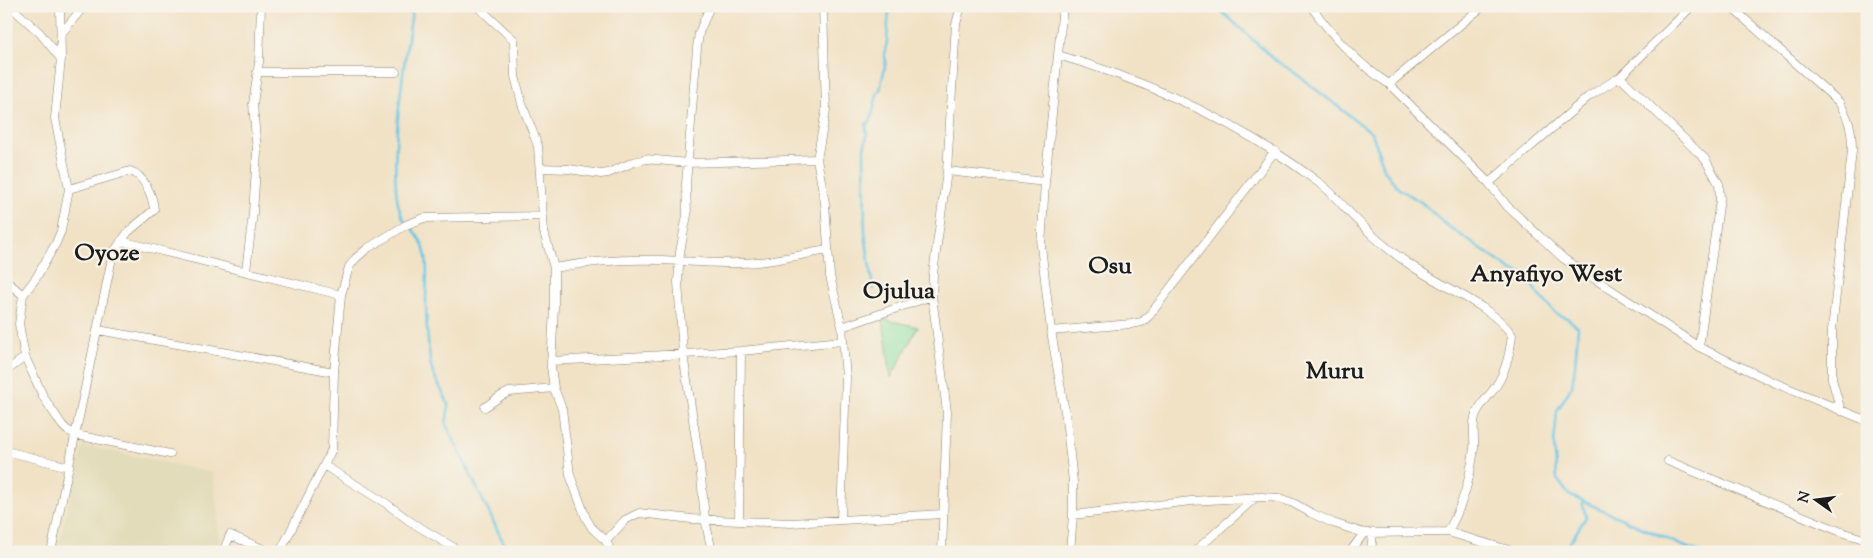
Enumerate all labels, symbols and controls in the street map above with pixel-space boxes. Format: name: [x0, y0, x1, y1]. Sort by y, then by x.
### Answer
district label: Oyoze: [74, 237, 140, 271]
district label: Osu: [1088, 250, 1132, 284]
district label: Anyafiyo West: [1470, 258, 1623, 292]
district label: Ojulua: [863, 275, 936, 309]
district label: Muru: [1306, 355, 1364, 389]
north arrow: [1790, 476, 1840, 526]
text: N: [1794, 489, 1816, 505]

